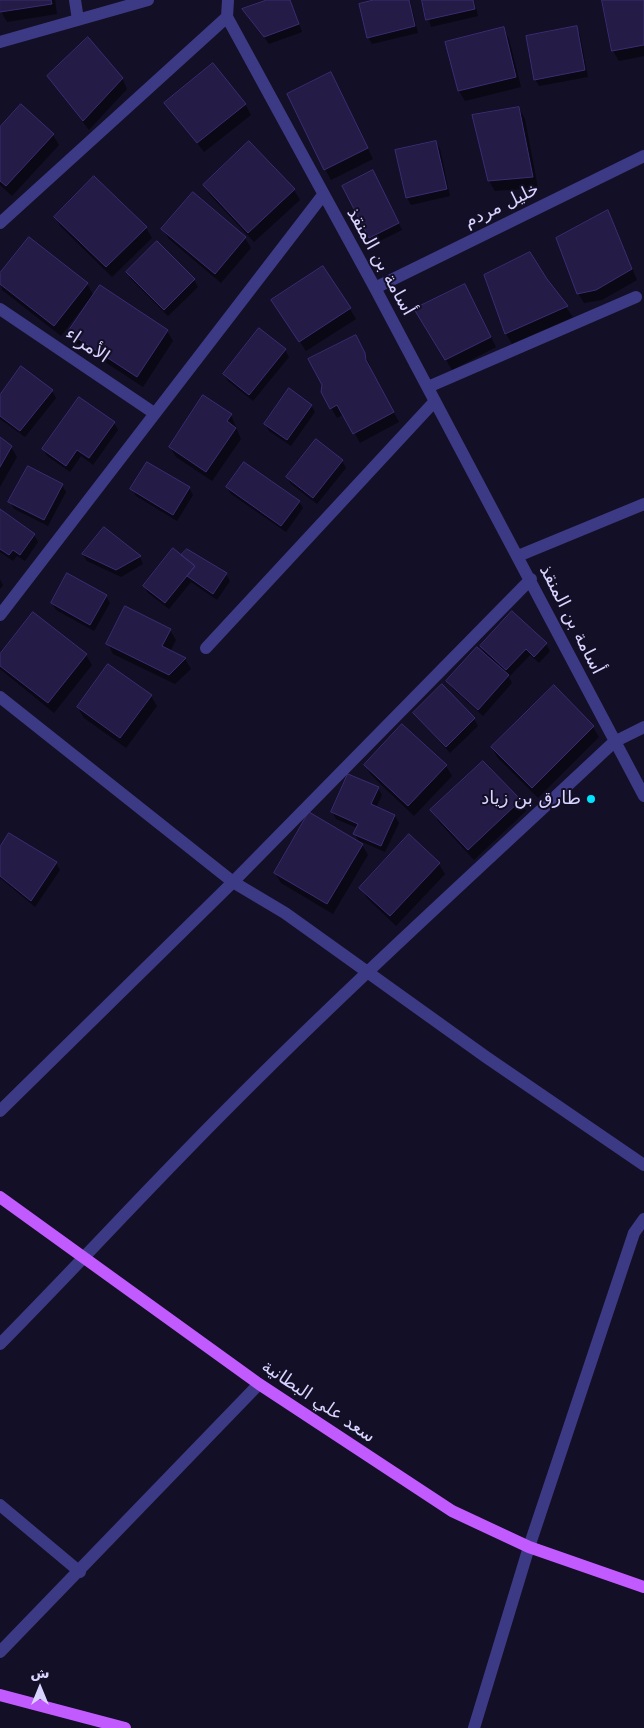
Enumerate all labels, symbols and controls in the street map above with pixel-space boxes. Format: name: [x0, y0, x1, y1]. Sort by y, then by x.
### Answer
street label: خليل مردم: [461, 179, 543, 233]
street label: أسامة بن المنقذ: [341, 204, 419, 320]
street label: الأمراء: [61, 324, 113, 368]
street label: أسامة بن المنقذ: [534, 562, 608, 678]
place label: طارق بن زياد: [481, 788, 581, 810]
marker: طارق بن زياد: [585, 793, 597, 805]
street label: سعد علي البطانية: [257, 1356, 379, 1448]
north arrow: [15, 1663, 65, 1713]
text: ش: [30, 1665, 50, 1681]

